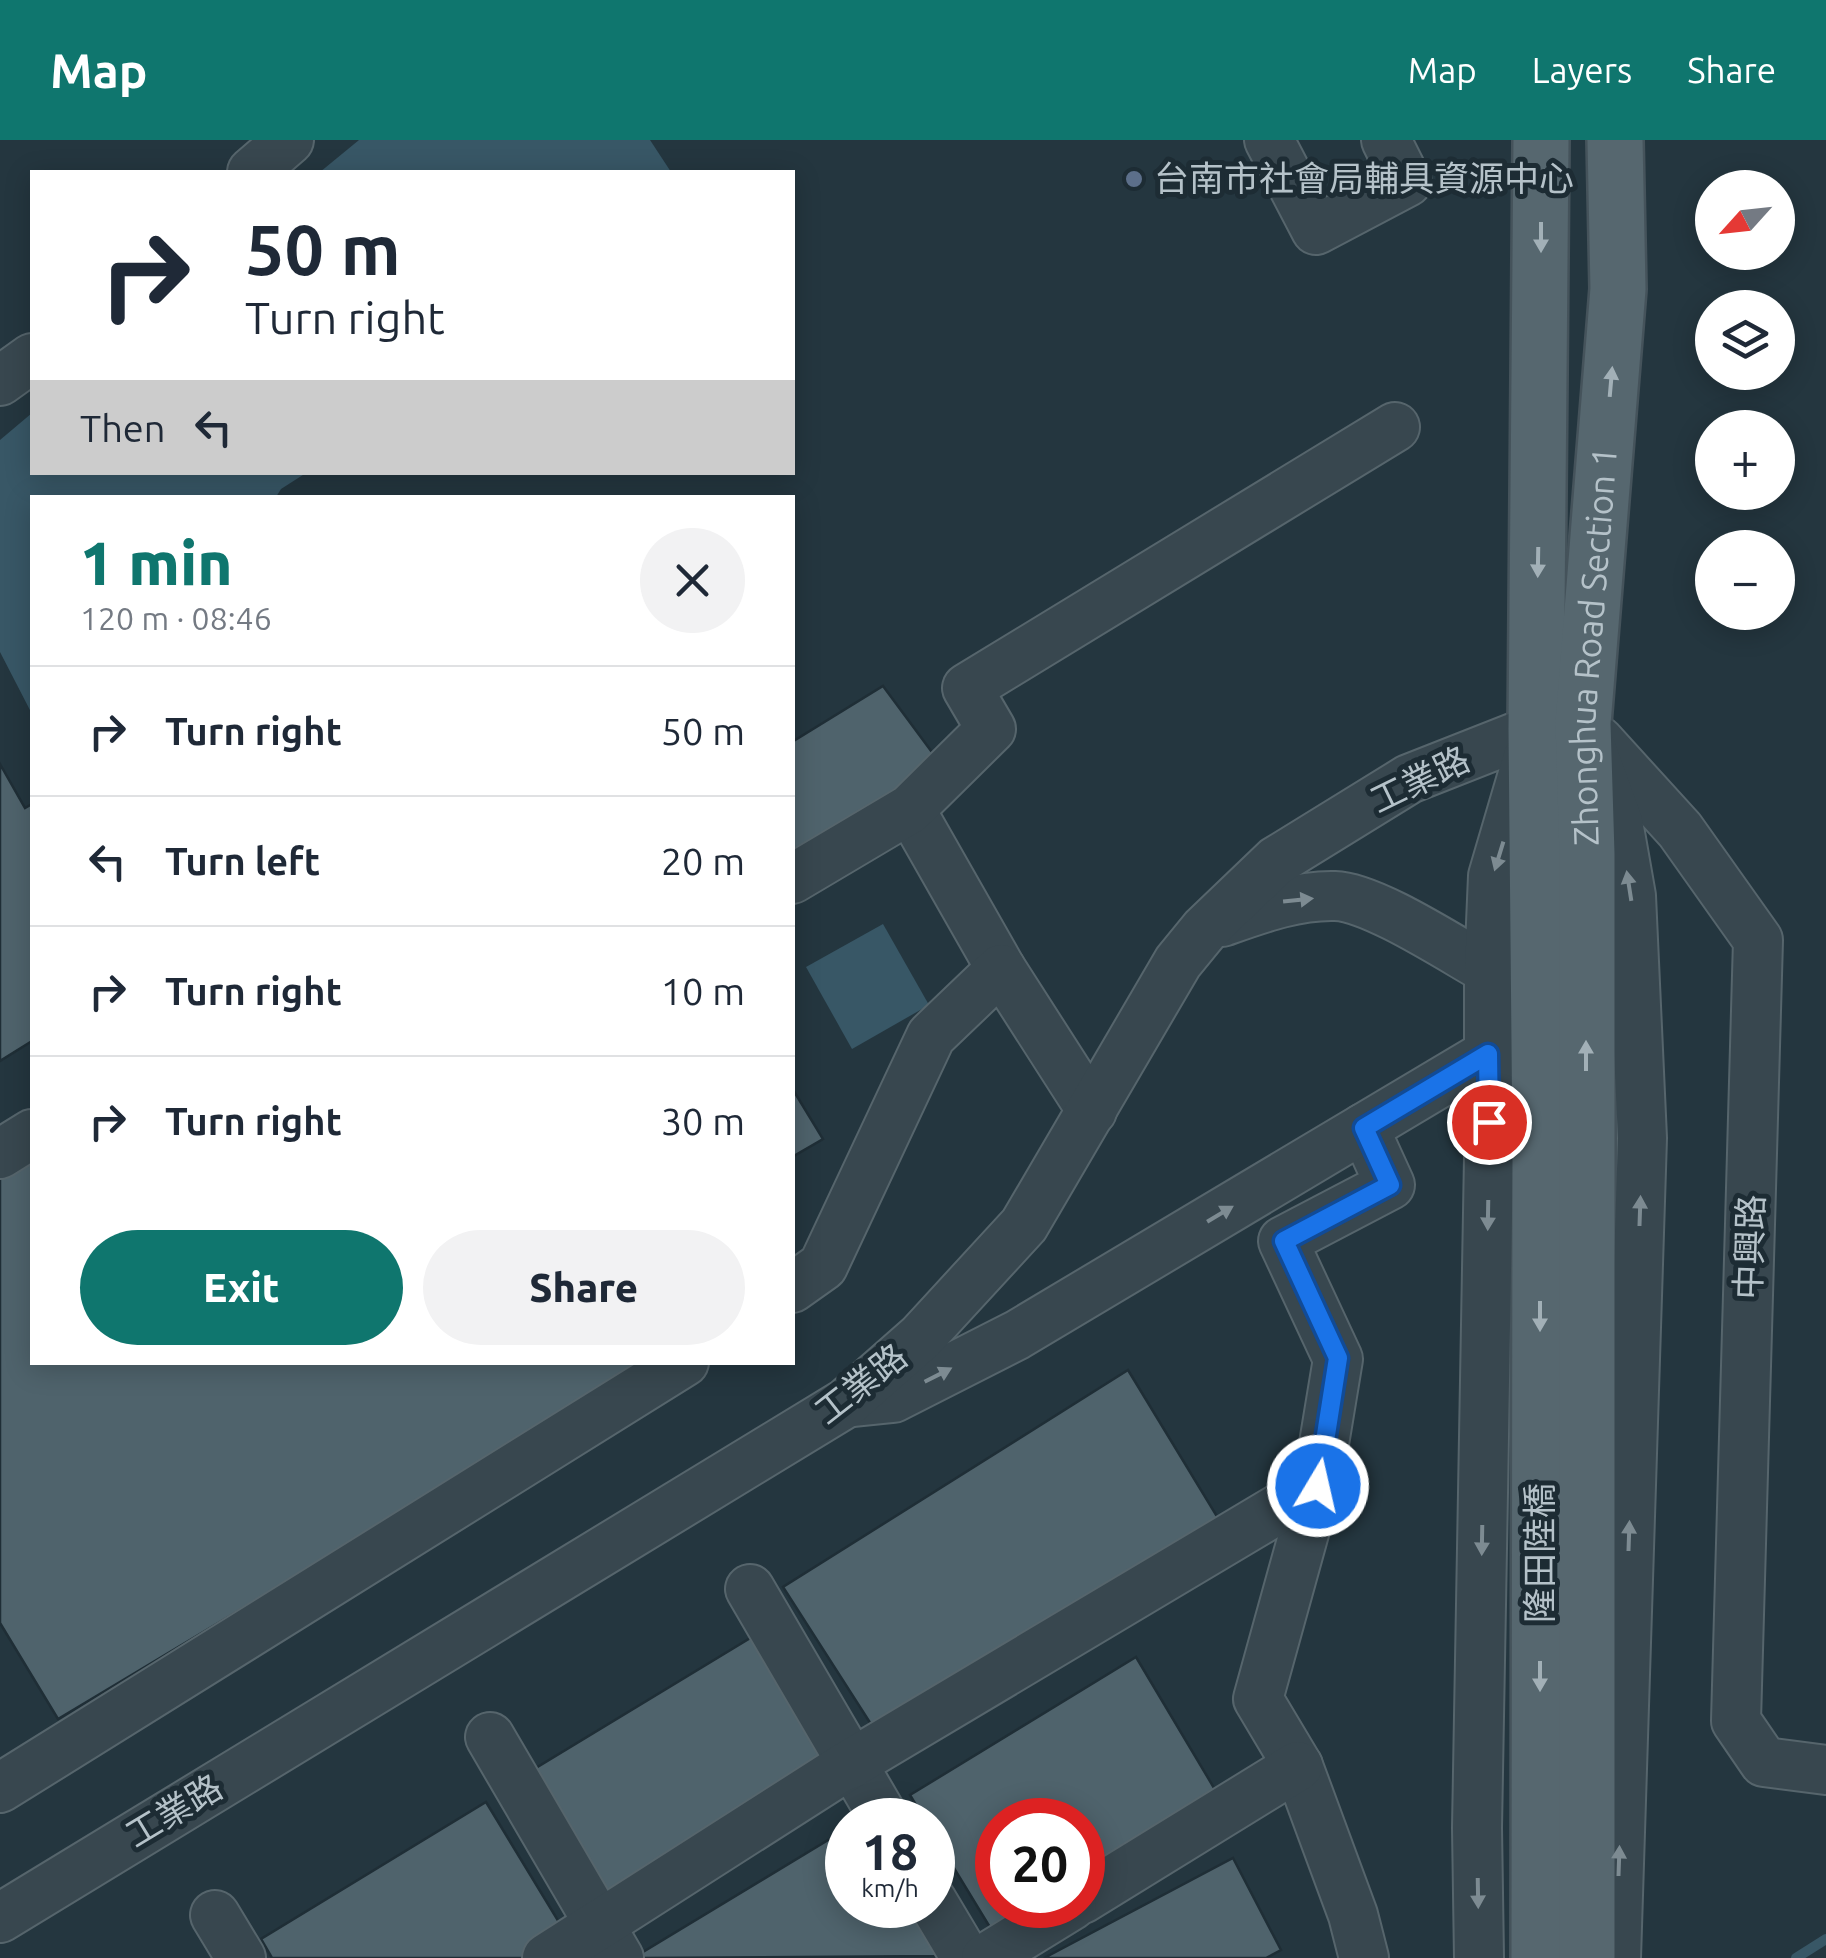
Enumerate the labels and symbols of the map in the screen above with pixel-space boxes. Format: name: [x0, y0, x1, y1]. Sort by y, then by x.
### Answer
place label: 台南市社會局輔具資源中心: [1154, 158, 1574, 198]
marker: 台南市社會局輔具資源中心: [1123, 168, 1145, 190]
north arrow: [1695, 170, 1795, 270]
one-way arrow: [1533, 222, 1549, 254]
one-way arrow: [1603, 366, 1619, 398]
street label: Zhonghua Road Section 1: [1562, 445, 1624, 846]
one-way arrow: [1530, 547, 1546, 579]
street label: 工業路: [1364, 738, 1476, 820]
one-way arrow: [1491, 841, 1506, 872]
one-way arrow: [1620, 870, 1636, 902]
one-way arrow: [1282, 892, 1314, 908]
one-way arrow: [1578, 1040, 1594, 1072]
pin: [1447, 1080, 1532, 1165]
one-way arrow: [1632, 1194, 1648, 1226]
street label: 中興路: [1727, 1194, 1771, 1300]
one-way arrow: [1480, 1199, 1496, 1231]
one-way arrow: [1206, 1206, 1234, 1223]
one-way arrow: [1532, 1300, 1548, 1332]
street label: 工業路: [807, 1335, 914, 1431]
one-way arrow: [923, 1367, 952, 1384]
position arrow: [1266, 1434, 1370, 1538]
street label: 隆田陸橋: [1519, 1483, 1559, 1623]
one-way arrow: [1622, 1519, 1638, 1551]
one-way arrow: [1474, 1524, 1490, 1556]
one-way arrow: [1532, 1660, 1548, 1692]
street label: 工業路: [118, 1766, 229, 1854]
speed limit sign: 20: [975, 1798, 1105, 1928]
one-way arrow: [1611, 1844, 1627, 1876]
one-way arrow: [1470, 1877, 1486, 1909]

